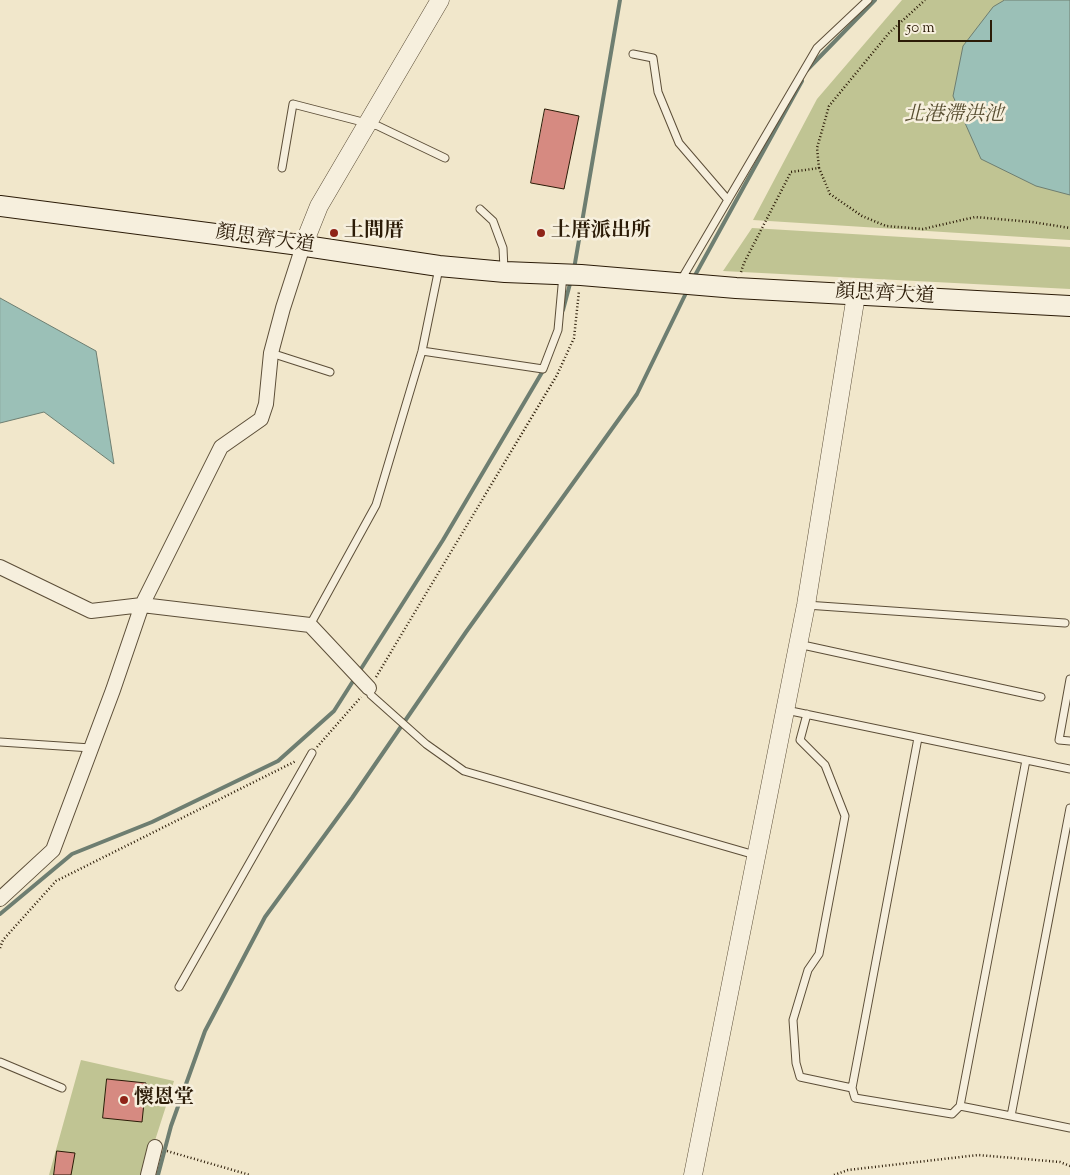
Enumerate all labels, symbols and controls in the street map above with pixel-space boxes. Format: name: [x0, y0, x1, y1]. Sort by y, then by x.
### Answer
scale bar: [900, 10, 994, 42]
text: 50 m: [906, 18, 935, 39]
park label: 北港滯洪池: [904, 105, 1004, 129]
place label: 土間厝: [344, 221, 404, 245]
place label: 土厝派出所: [551, 221, 651, 245]
street label: 顏思齊大道: [214, 222, 316, 260]
marker: 土間厝: [328, 227, 340, 239]
marker: 土厝派出所: [535, 227, 547, 239]
street label: 顏思齊大道: [834, 281, 936, 311]
place label: 懷恩堂: [134, 1088, 194, 1112]
marker: 懷恩堂: [118, 1094, 130, 1106]

